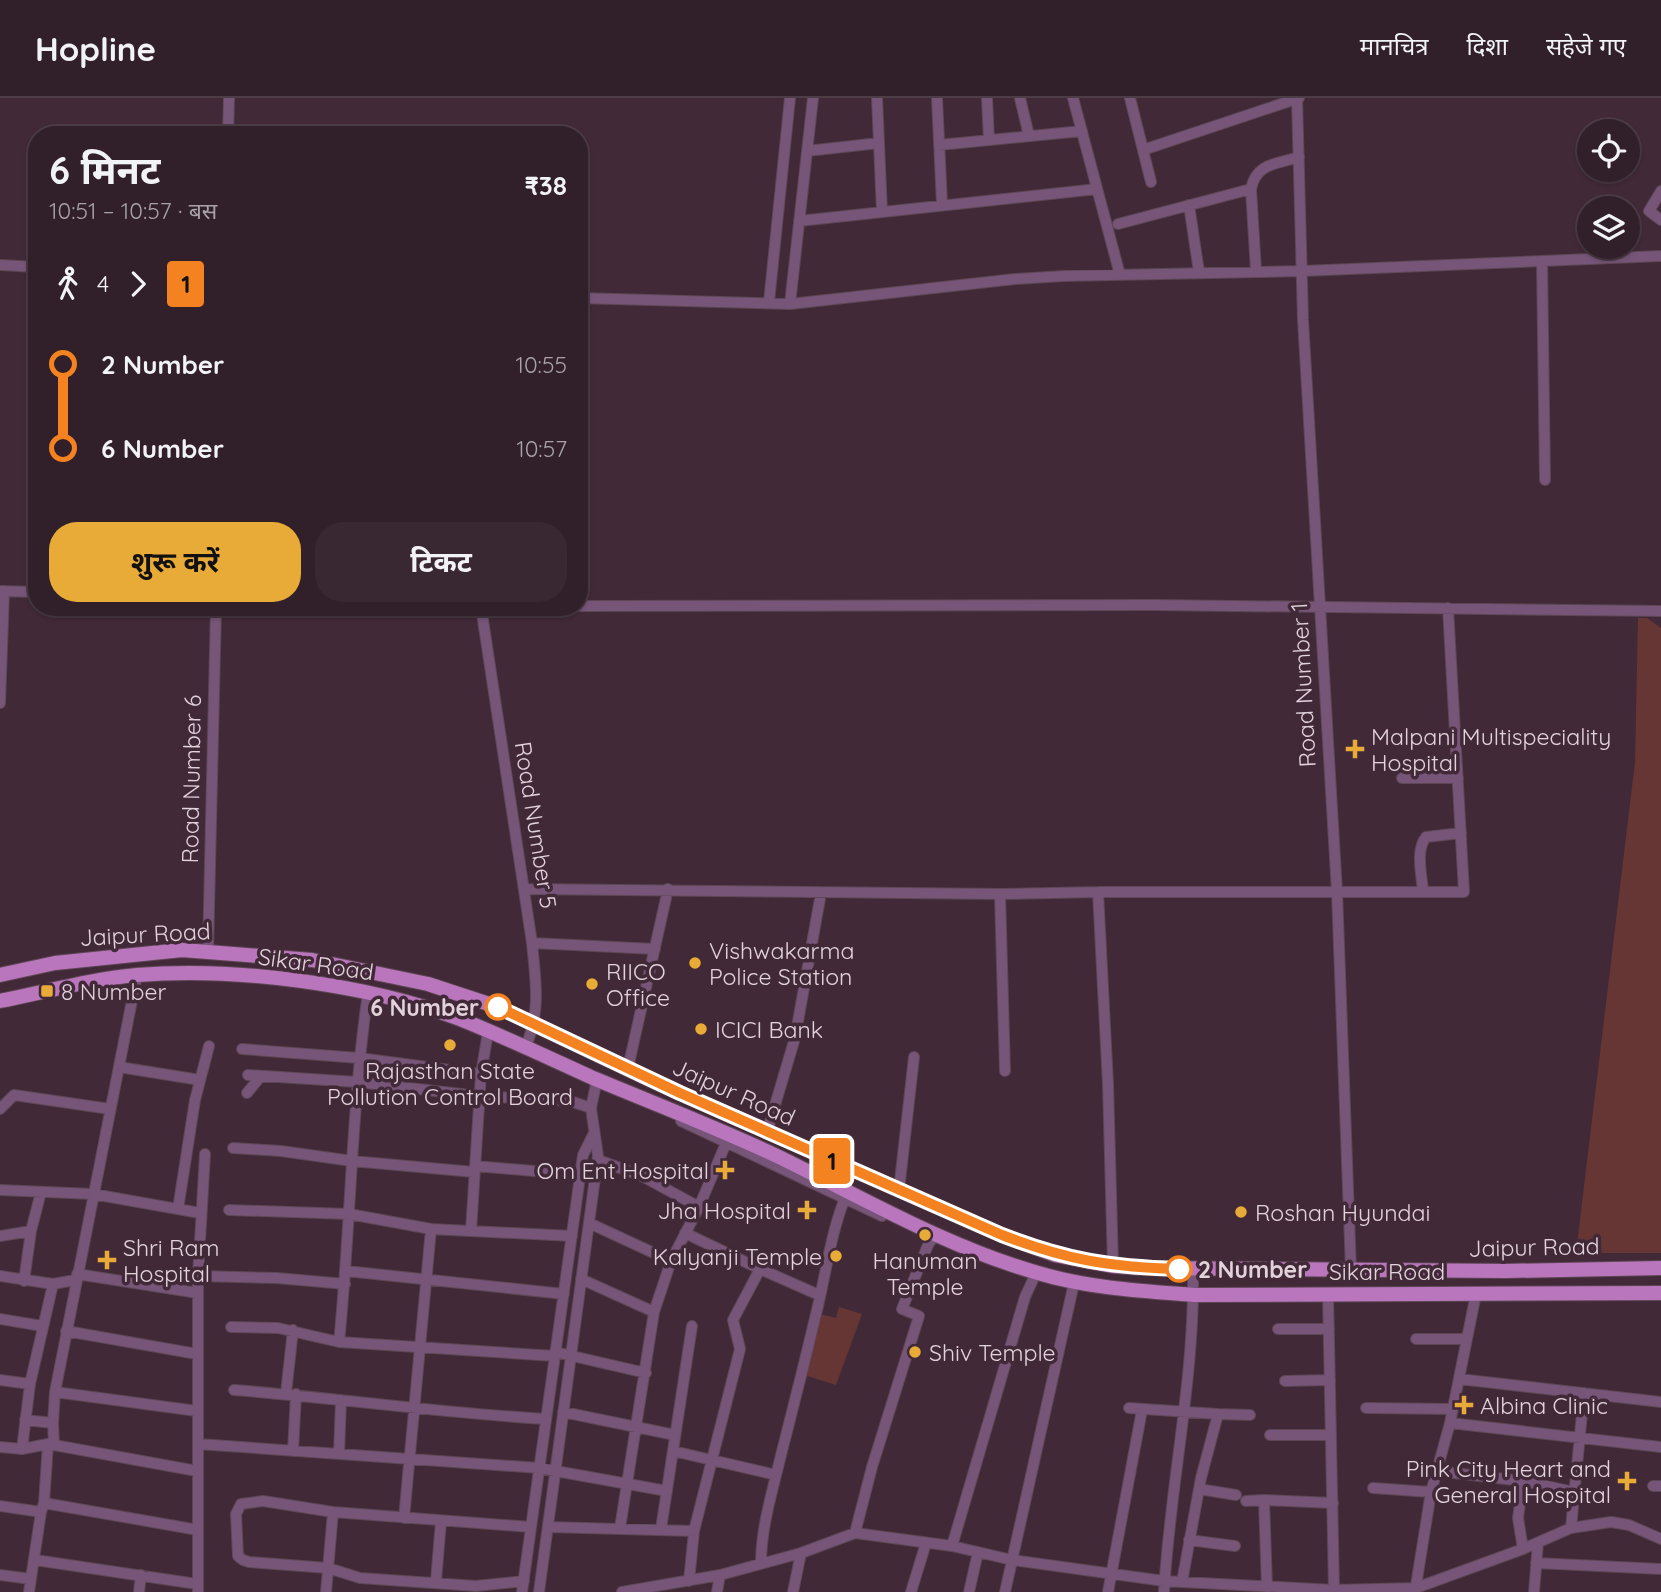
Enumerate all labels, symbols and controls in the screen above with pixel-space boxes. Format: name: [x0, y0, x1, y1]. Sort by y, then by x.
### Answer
text: Hopline: [35, 28, 156, 69]
text: मानचित्र: [1360, 31, 1428, 61]
text: दिशा: [1466, 31, 1508, 61]
text: सहेजे गए: [1546, 31, 1626, 61]
map controls: [1577, 119, 1640, 259]
button: locate: [1577, 119, 1640, 182]
text: 6 मिनट: [49, 146, 160, 194]
text: ₹38: [524, 169, 567, 202]
text: 10:51 – 10:57 · बस: [49, 196, 217, 225]
button: layers: [1577, 196, 1640, 259]
icon: walk: [49, 265, 87, 303]
icon: forward: [119, 265, 157, 303]
text: 4: [97, 269, 109, 298]
text: 1: [181, 269, 190, 299]
text: 2 Number: [101, 348, 224, 381]
text: 10:55: [515, 350, 567, 379]
text: 6 Number: [101, 432, 224, 465]
text: 10:57: [516, 434, 567, 463]
button: शुरू करें: [49, 522, 301, 602]
button: टिकट: [315, 522, 567, 602]
street label: Road Number 1: [1284, 602, 1322, 768]
street label: Road Number 6: [175, 694, 207, 864]
place label: Malpani Multispeciality Hospital: [1371, 722, 1611, 777]
street label: Road Number 5: [508, 739, 564, 911]
marker: Malpani Multispeciality Hospital: [1345, 739, 1365, 759]
street label: Jaipur Road: [79, 916, 211, 952]
place label: Vishwakarma Police Station: [709, 936, 854, 991]
street label: Sikar Road: [256, 942, 376, 986]
marker: Vishwakarma Police Station: [687, 955, 703, 971]
place label: RIICO Office: [606, 957, 670, 1012]
marker: RIICO Office: [584, 976, 600, 992]
place label: 8 Number: [61, 977, 166, 1006]
marker: 8 Number: [39, 983, 55, 999]
place label: 6 Number: [370, 993, 479, 1022]
marker: 6 Number: [485, 994, 511, 1020]
place label: ICICI Bank: [715, 1015, 823, 1044]
marker: ICICI Bank: [693, 1021, 709, 1037]
marker: Rajasthan State Pollution Control Board: [442, 1037, 458, 1053]
street label: Jaipur Road: [668, 1052, 800, 1132]
place label: Rajasthan State Pollution Control Board: [327, 1056, 573, 1111]
line badge: 1: [809, 1138, 855, 1184]
text: 1: [827, 1146, 837, 1176]
place label: Om Ent Hospital: [537, 1156, 709, 1185]
marker: Om Ent Hospital: [715, 1160, 735, 1180]
place label: Jha Hospital: [657, 1196, 791, 1225]
place label: Roshan Hyundai: [1255, 1198, 1430, 1227]
marker: Jha Hospital: [797, 1200, 817, 1220]
marker: Roshan Hyundai: [1233, 1204, 1249, 1220]
marker: Hanuman Temple: [917, 1227, 933, 1243]
street label: Jaipur Road: [1468, 1231, 1600, 1263]
place label: Shri Ram Hospital: [123, 1233, 219, 1288]
place label: Kalyanji Temple: [653, 1242, 822, 1271]
place label: Hanuman Temple: [872, 1246, 978, 1301]
marker: Kalyanji Temple: [828, 1248, 844, 1264]
marker: Shri Ram Hospital: [97, 1250, 117, 1270]
place label: 2 Number: [1198, 1255, 1307, 1284]
marker: 2 Number: [1166, 1256, 1192, 1282]
street label: Sikar Road: [1329, 1257, 1445, 1286]
place label: Shiv Temple: [929, 1338, 1055, 1367]
marker: Shiv Temple: [907, 1344, 923, 1360]
place label: Albina Clinic: [1480, 1391, 1608, 1420]
marker: Albina Clinic: [1454, 1395, 1474, 1415]
place label: Pink City Heart and General Hospital: [1406, 1454, 1611, 1509]
marker: Pink City Heart and General Hospital: [1617, 1471, 1637, 1491]

